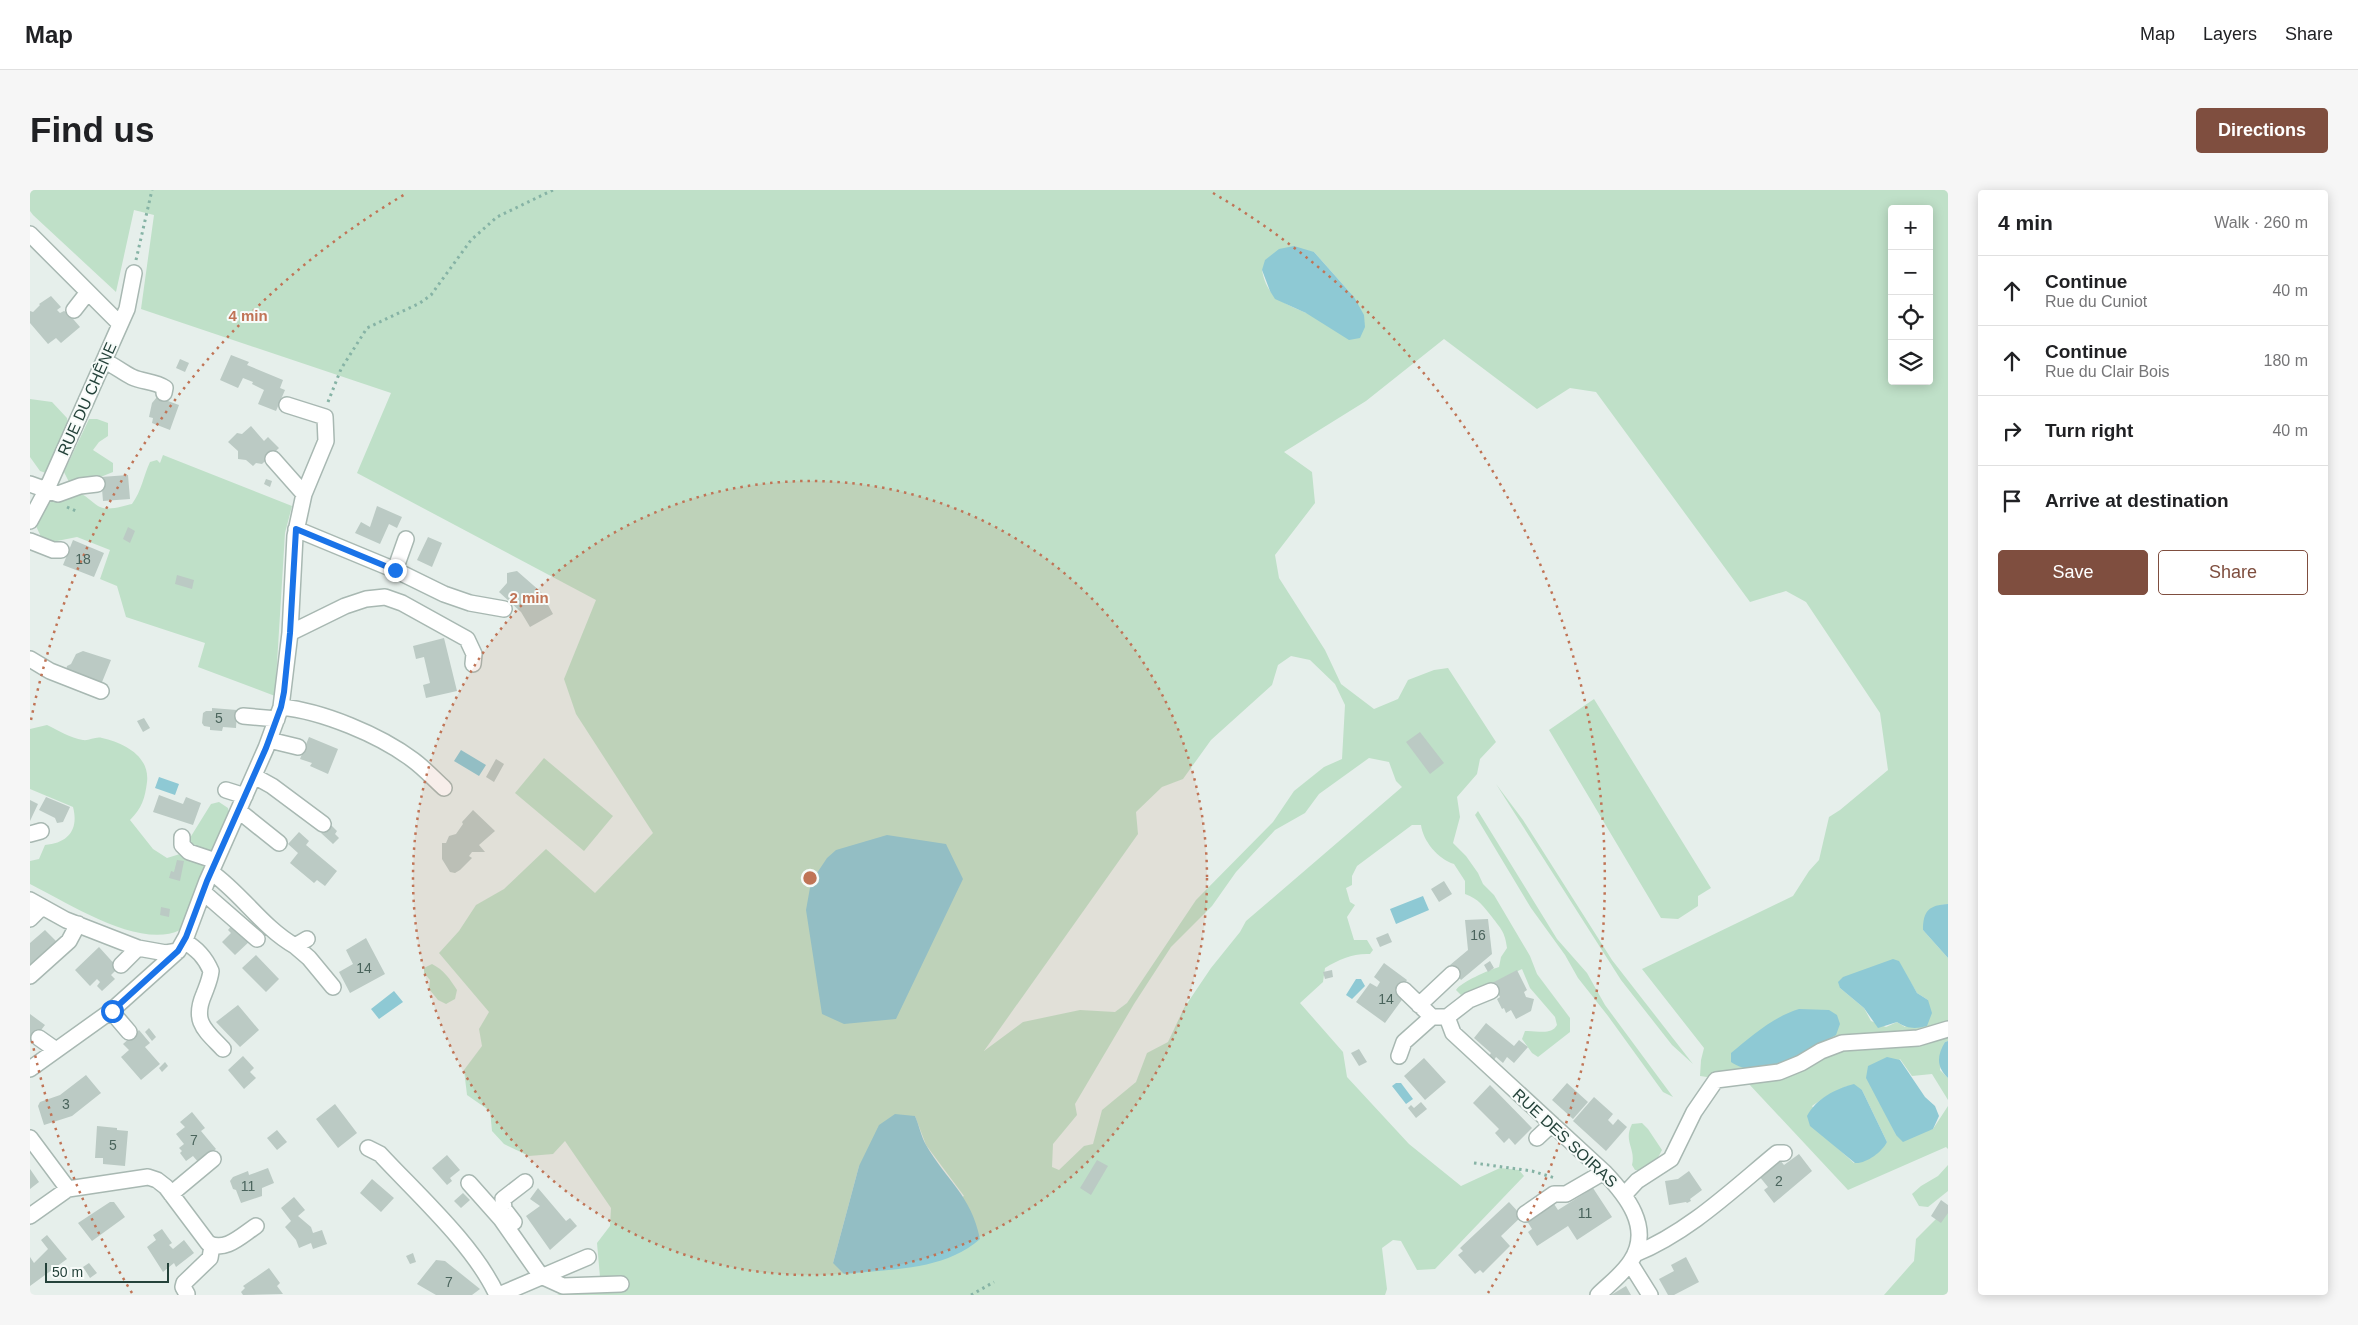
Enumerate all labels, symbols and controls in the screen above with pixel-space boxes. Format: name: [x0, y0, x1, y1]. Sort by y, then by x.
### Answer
text: Map: [25, 21, 73, 48]
text: Map: [2140, 24, 2175, 44]
text: Layers: [2203, 24, 2257, 44]
text: Share: [2285, 24, 2333, 44]
button: Directions: [2196, 108, 2328, 153]
text: Find us: [30, 110, 154, 149]
map controls: [1888, 205, 1933, 385]
button: +: [1888, 205, 1933, 250]
text: 4 min: [1998, 211, 2053, 234]
text: Walk · 260 m: [2214, 214, 2308, 231]
button: −: [1888, 250, 1933, 295]
text: Continue: [2045, 271, 2127, 292]
icon: ahead: [1998, 277, 2026, 305]
text: 40 m: [2272, 282, 2308, 299]
text: Rue du Cuniot: [2045, 293, 2147, 310]
button: locate: [1888, 295, 1933, 340]
text: 4 min: [228, 307, 268, 324]
street label: RUE DU CHÊNE: [54, 340, 120, 458]
button: layers: [1888, 340, 1933, 385]
text: Continue: [2045, 341, 2127, 362]
icon: ahead: [1998, 347, 2026, 375]
text: 180 m: [2264, 352, 2308, 369]
text: Rue du Clair Bois: [2045, 363, 2170, 380]
icon: right: [1998, 417, 2026, 445]
text: Turn right: [2045, 420, 2133, 441]
text: 40 m: [2272, 422, 2308, 439]
icon: arrive: [1998, 487, 2026, 515]
text: Arrive at destination: [2045, 490, 2229, 511]
button: Save: [1998, 550, 2148, 595]
button: Share: [2158, 550, 2308, 595]
house number: 18: [75, 551, 91, 567]
route end: [384, 559, 407, 582]
text: 2 min: [509, 589, 549, 606]
house number: 5: [215, 710, 223, 726]
centre of rings: [801, 869, 819, 887]
house number: 16: [1470, 927, 1486, 943]
house number: 14: [356, 960, 372, 976]
house number: 14: [1378, 991, 1394, 1007]
route start: [101, 1000, 124, 1023]
street label: RUE DES SOIRAS: [1509, 1085, 1621, 1191]
house number: 3: [62, 1096, 70, 1112]
house number: 7: [190, 1132, 198, 1148]
house number: 5: [109, 1137, 117, 1153]
house number: 2: [1775, 1173, 1783, 1189]
house number: 11: [241, 1178, 255, 1194]
house number: 11: [1578, 1205, 1592, 1221]
scale bar: [45, 1260, 169, 1283]
text: 50 m: [52, 1264, 83, 1280]
house number: 7: [445, 1274, 453, 1290]

